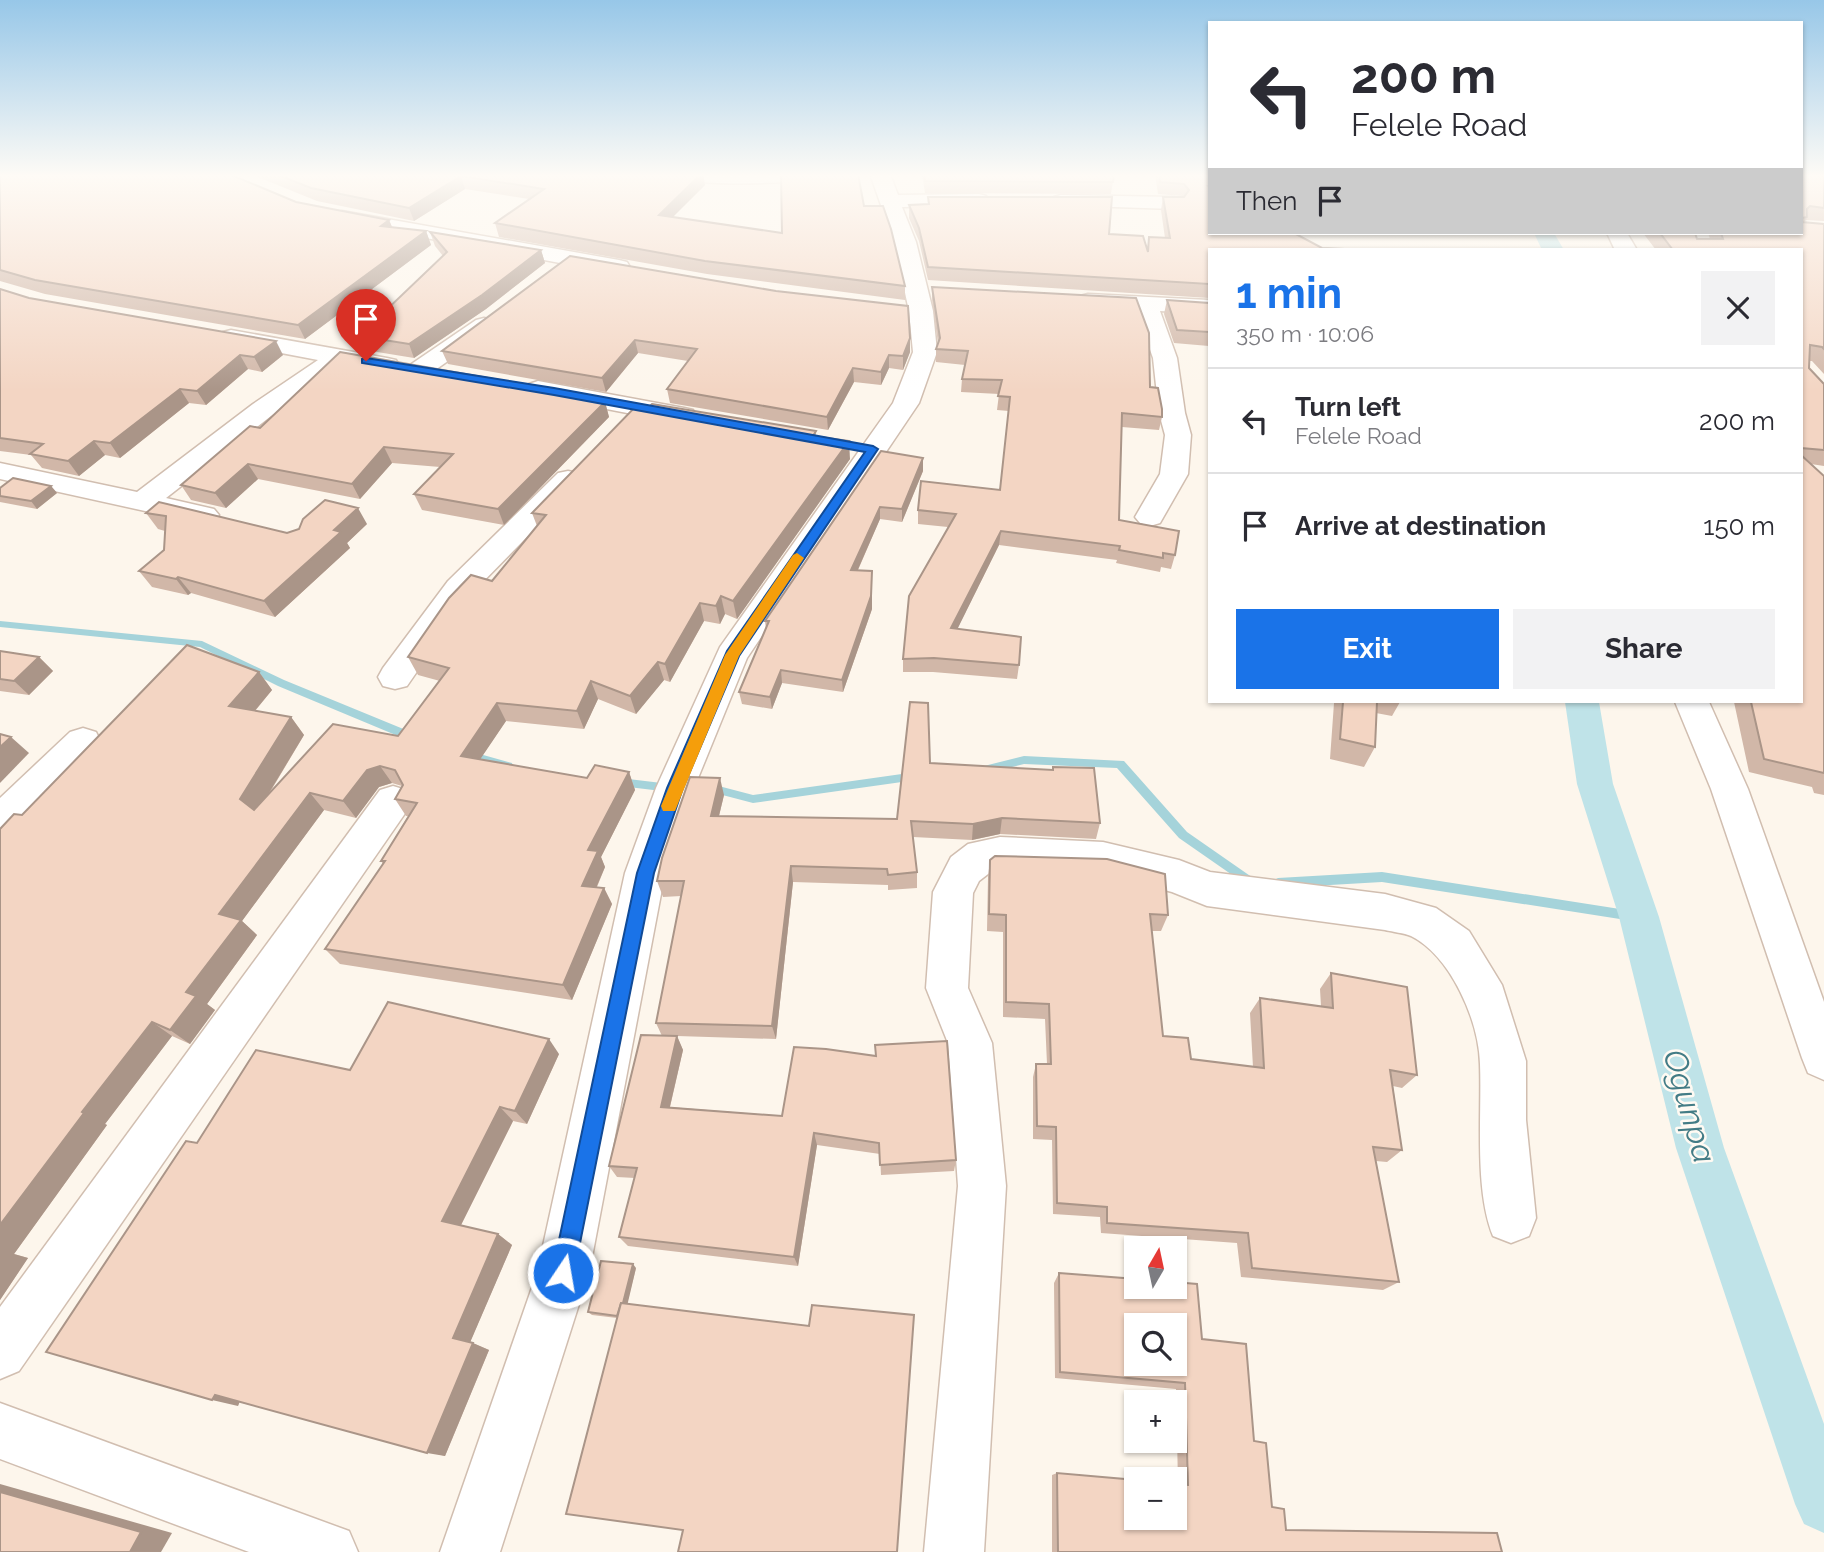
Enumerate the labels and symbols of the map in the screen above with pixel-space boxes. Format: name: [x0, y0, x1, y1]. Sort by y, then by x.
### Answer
pin: [336, 289, 396, 361]
water label: Ogunpa: [1656, 1045, 1724, 1167]
position arrow: [526, 1236, 600, 1310]
north arrow: [1124, 1236, 1186, 1298]

